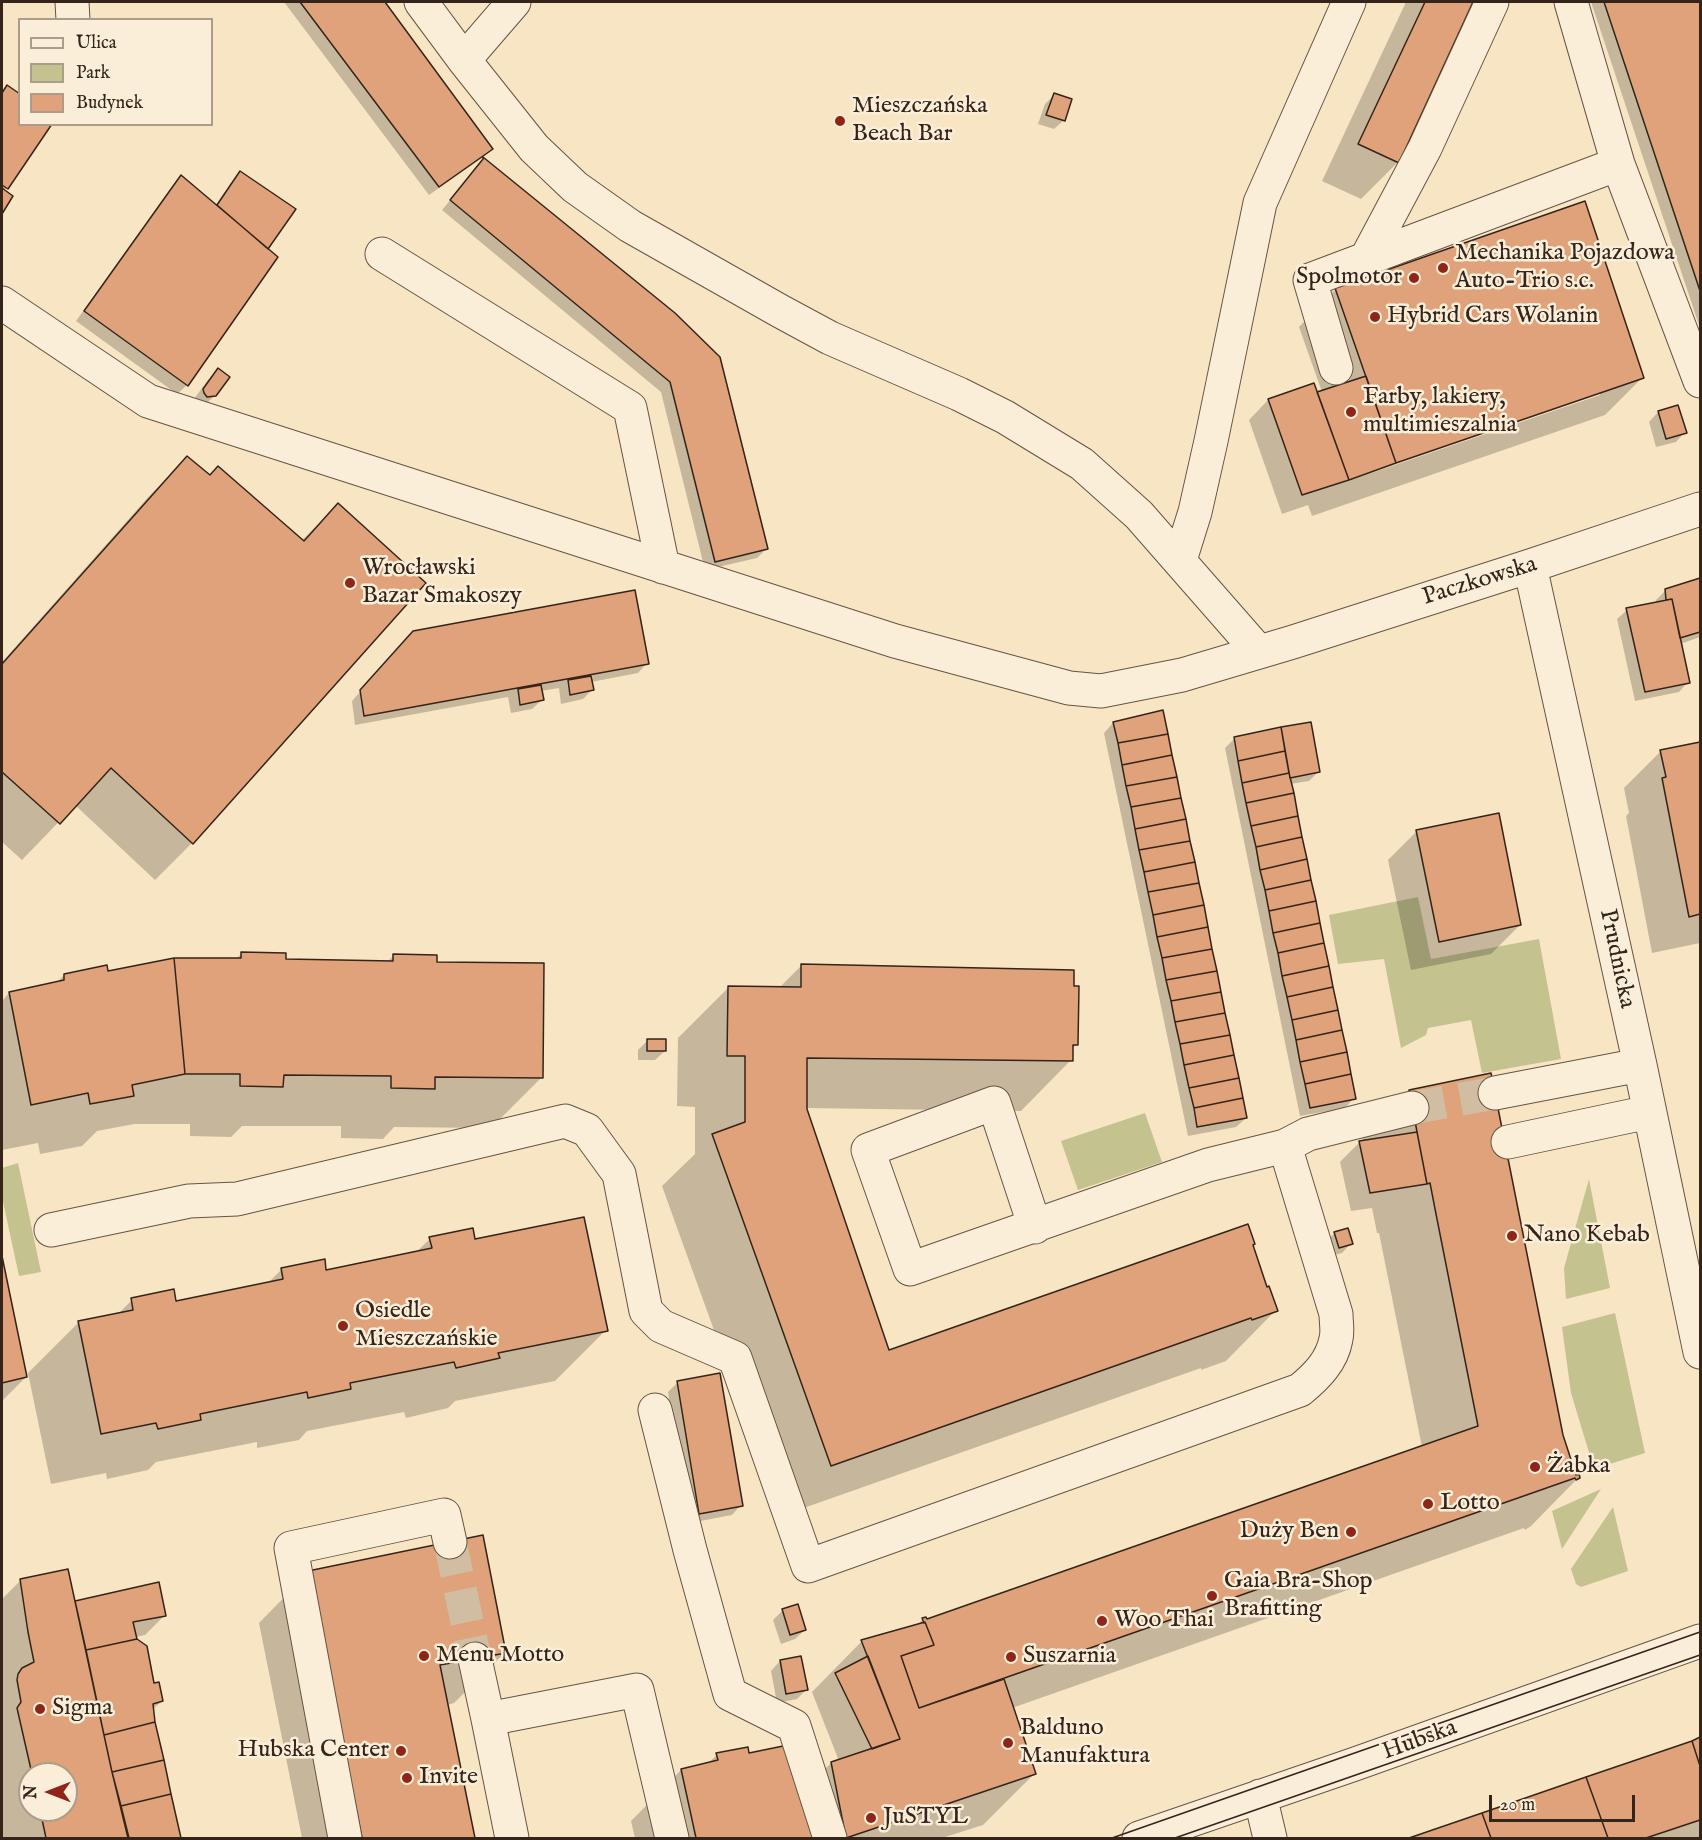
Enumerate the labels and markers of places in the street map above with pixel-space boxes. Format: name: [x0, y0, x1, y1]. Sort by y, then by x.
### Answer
place label: Mieszczańska Beach Bar: [852, 93, 988, 149]
marker: Mieszczańska Beach Bar: [833, 114, 847, 128]
place label: Mechanika Pojazdowa Auto-Trio s.c.: [1455, 240, 1675, 296]
marker: Mechanika Pojazdowa Auto-Trio s.c.: [1436, 261, 1450, 275]
place label: Spolmotor: [1296, 264, 1402, 292]
marker: Spolmotor: [1407, 271, 1421, 285]
place label: Hybrid Cars Wolanin: [1387, 303, 1598, 331]
marker: Hybrid Cars Wolanin: [1368, 310, 1382, 324]
place label: Farby, lakiery, multimieszalnia: [1363, 384, 1517, 440]
marker: Farby, lakiery, multimieszalnia: [1344, 405, 1358, 419]
place label: Wrocławski Bazar Smakoszy: [362, 555, 522, 611]
marker: Wrocławski Bazar Smakoszy: [343, 576, 357, 590]
place label: Nano Kebab: [1524, 1222, 1650, 1250]
marker: Nano Kebab: [1505, 1229, 1519, 1243]
place label: Osiedle Mieszczańskie: [355, 1298, 498, 1354]
marker: Osiedle Mieszczańskie: [336, 1319, 350, 1333]
place label: Żabka: [1547, 1453, 1610, 1481]
marker: Żabka: [1528, 1460, 1542, 1474]
place label: Lotto: [1440, 1490, 1500, 1518]
marker: Lotto: [1421, 1497, 1435, 1511]
place label: Duży Ben: [1239, 1518, 1339, 1546]
marker: Duży Ben: [1344, 1525, 1358, 1539]
place label: Gaia Bra-Shop Brafitting: [1224, 1568, 1373, 1624]
marker: Gaia Bra-Shop Brafitting: [1205, 1589, 1219, 1603]
place label: Woo Thai: [1114, 1607, 1214, 1635]
marker: Woo Thai: [1095, 1614, 1109, 1628]
place label: Menu Motto: [436, 1642, 564, 1670]
place label: Suszarnia: [1023, 1643, 1116, 1671]
marker: Menu Motto: [417, 1649, 431, 1663]
marker: Suszarnia: [1004, 1650, 1018, 1664]
place label: Sigma: [52, 1695, 113, 1723]
marker: Sigma: [33, 1702, 47, 1716]
place label: Balduno Manufaktura: [1020, 1715, 1150, 1771]
marker: Balduno Manufaktura: [1001, 1736, 1015, 1750]
place label: Hubska Center: [238, 1737, 389, 1765]
marker: Hubska Center: [394, 1744, 408, 1758]
place label: Invite: [419, 1764, 478, 1792]
marker: Invite: [400, 1771, 414, 1785]
place label: JuSTYL: [883, 1804, 968, 1832]
marker: JuSTYL: [864, 1811, 878, 1825]

